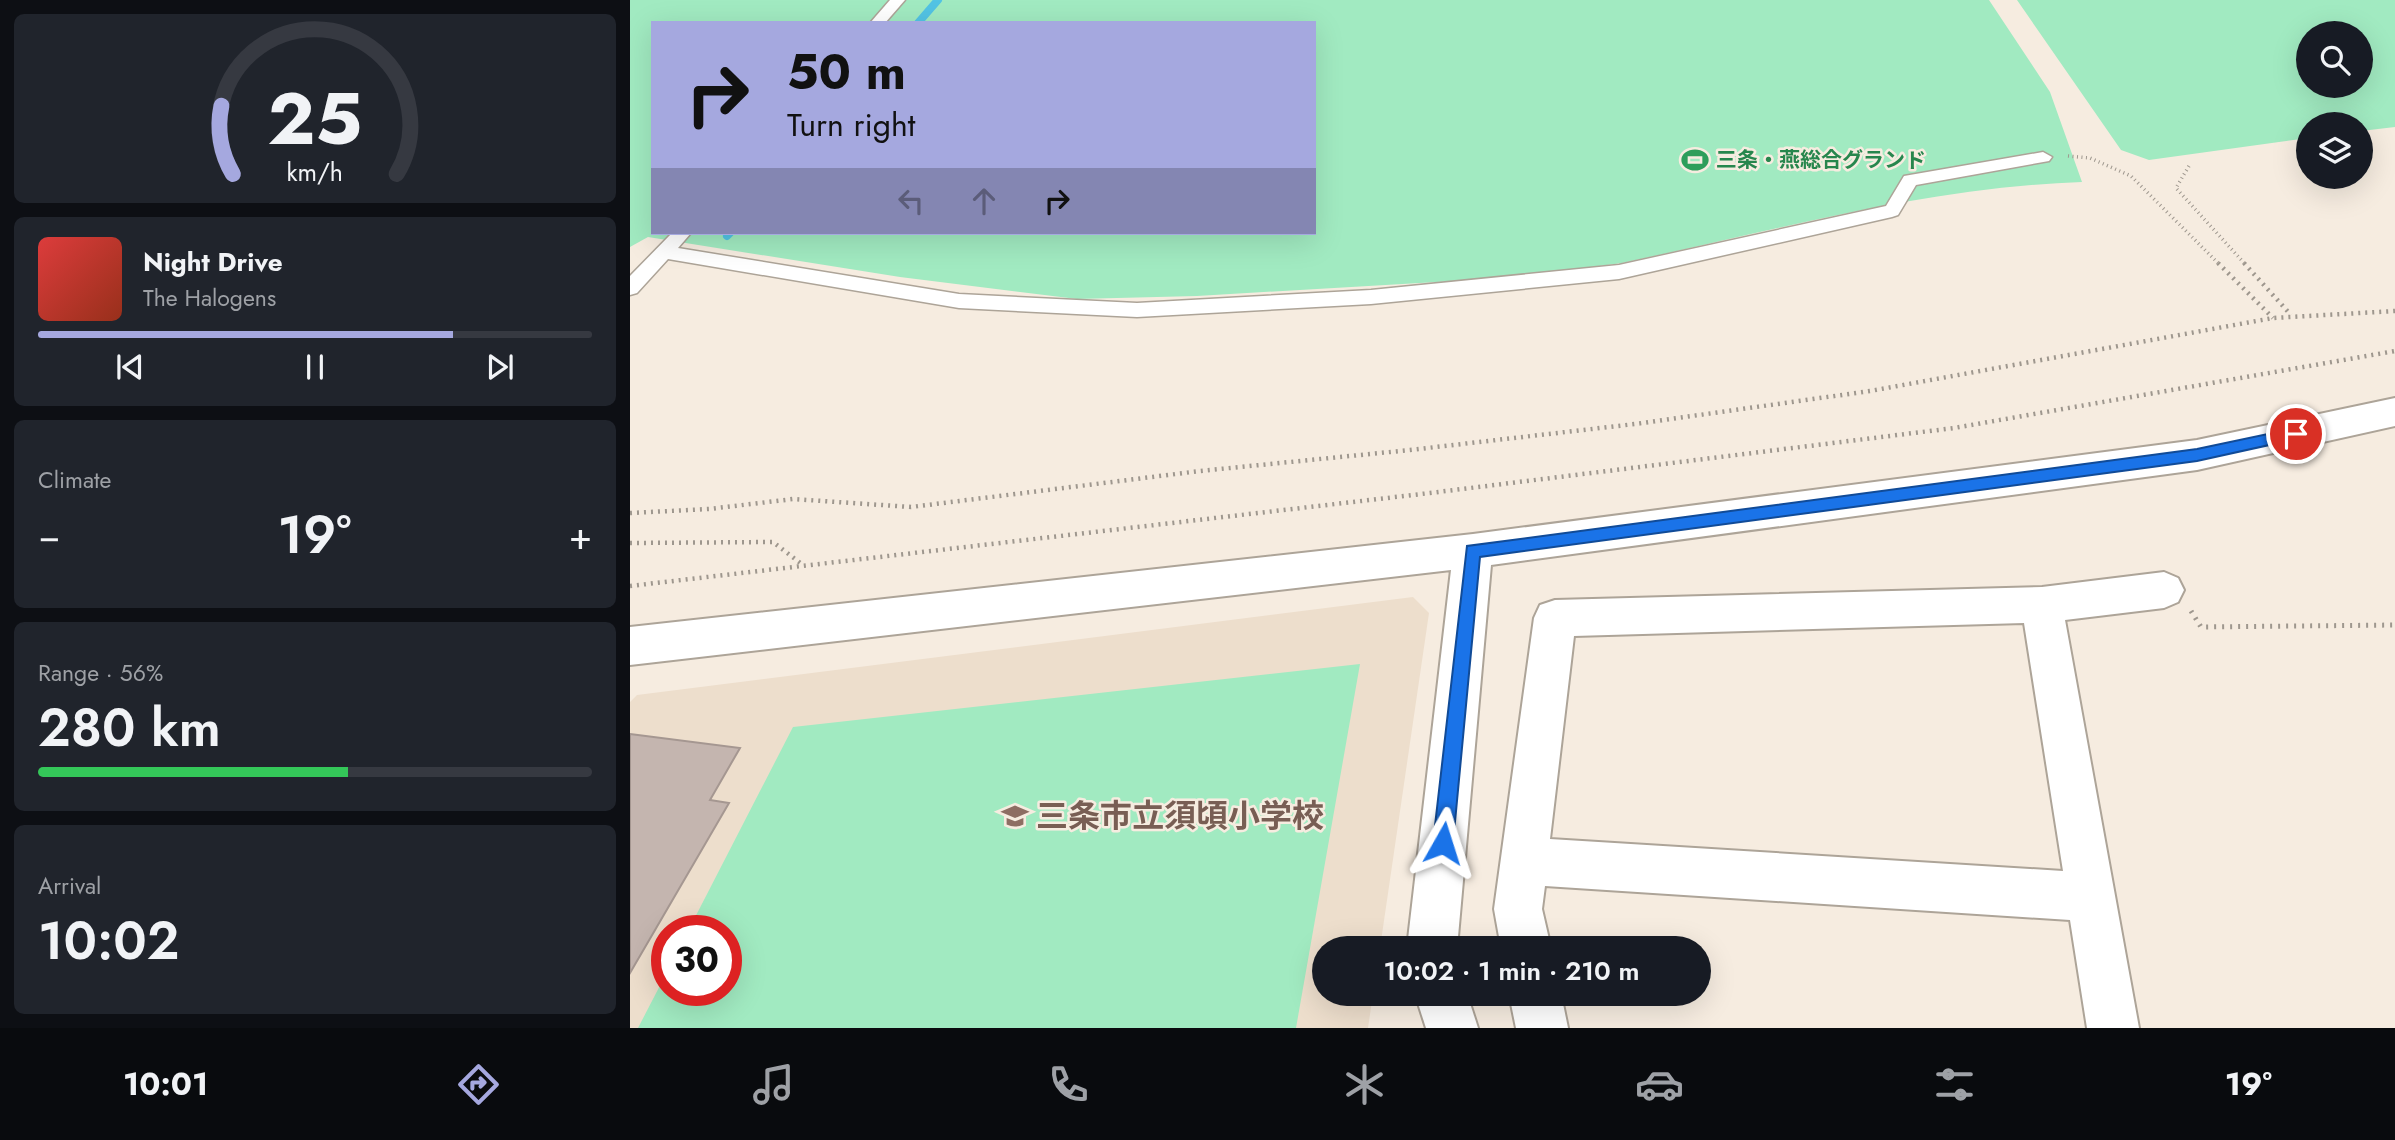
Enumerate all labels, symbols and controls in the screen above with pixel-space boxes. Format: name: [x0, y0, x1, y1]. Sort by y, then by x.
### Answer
map controls: [2296, 21, 2373, 189]
button: search: [2296, 21, 2373, 98]
text: 50 m: [787, 37, 906, 107]
icon: right: [672, 49, 763, 140]
text: 25: [268, 67, 362, 172]
text: Turn right: [787, 102, 916, 148]
button: layers: [2296, 112, 2373, 189]
sports icon: 三条・燕総合グランド: [1680, 145, 1710, 175]
place label: 三条・燕総合グランド: [1716, 145, 1926, 175]
text: km/h: [287, 154, 343, 190]
icon: left: [892, 182, 930, 220]
icon: ahead: [965, 182, 1003, 220]
icon: right: [1038, 182, 1076, 220]
text: Night Drive: [143, 243, 283, 281]
text: The Halogens: [143, 281, 276, 315]
icon: previous: [111, 348, 149, 386]
icon: pause: [296, 348, 334, 386]
icon: next: [481, 348, 519, 386]
pin: [2266, 404, 2326, 464]
icon: arrive: [2277, 415, 2315, 453]
text: Climate: [38, 463, 111, 497]
text: 19°: [278, 497, 352, 573]
text: −: [38, 508, 60, 563]
text: +: [569, 508, 592, 563]
text: Range · 56%: [38, 656, 163, 690]
text: 280 km: [38, 690, 221, 766]
place label: 三条市立須頃小学校: [1036, 793, 1324, 839]
school or university icon: 三条市立須頃小学校: [1000, 801, 1030, 831]
position arrow: [1406, 806, 1480, 880]
text: Arrival: [38, 869, 101, 903]
text: 10:02: [38, 903, 180, 979]
speed limit sign: 30: [651, 915, 742, 1006]
text: 10:02 · 1 min · 210 m: [1383, 952, 1640, 990]
icon: directions: [454, 1060, 503, 1109]
icon: music: [749, 1060, 798, 1109]
icon: phone: [1044, 1060, 1093, 1109]
icon: climate: [1340, 1060, 1389, 1109]
icon: car: [1635, 1060, 1684, 1109]
icon: filters: [1930, 1060, 1979, 1109]
text: 10:01: [123, 1061, 208, 1107]
text: 19°: [2225, 1061, 2272, 1107]

